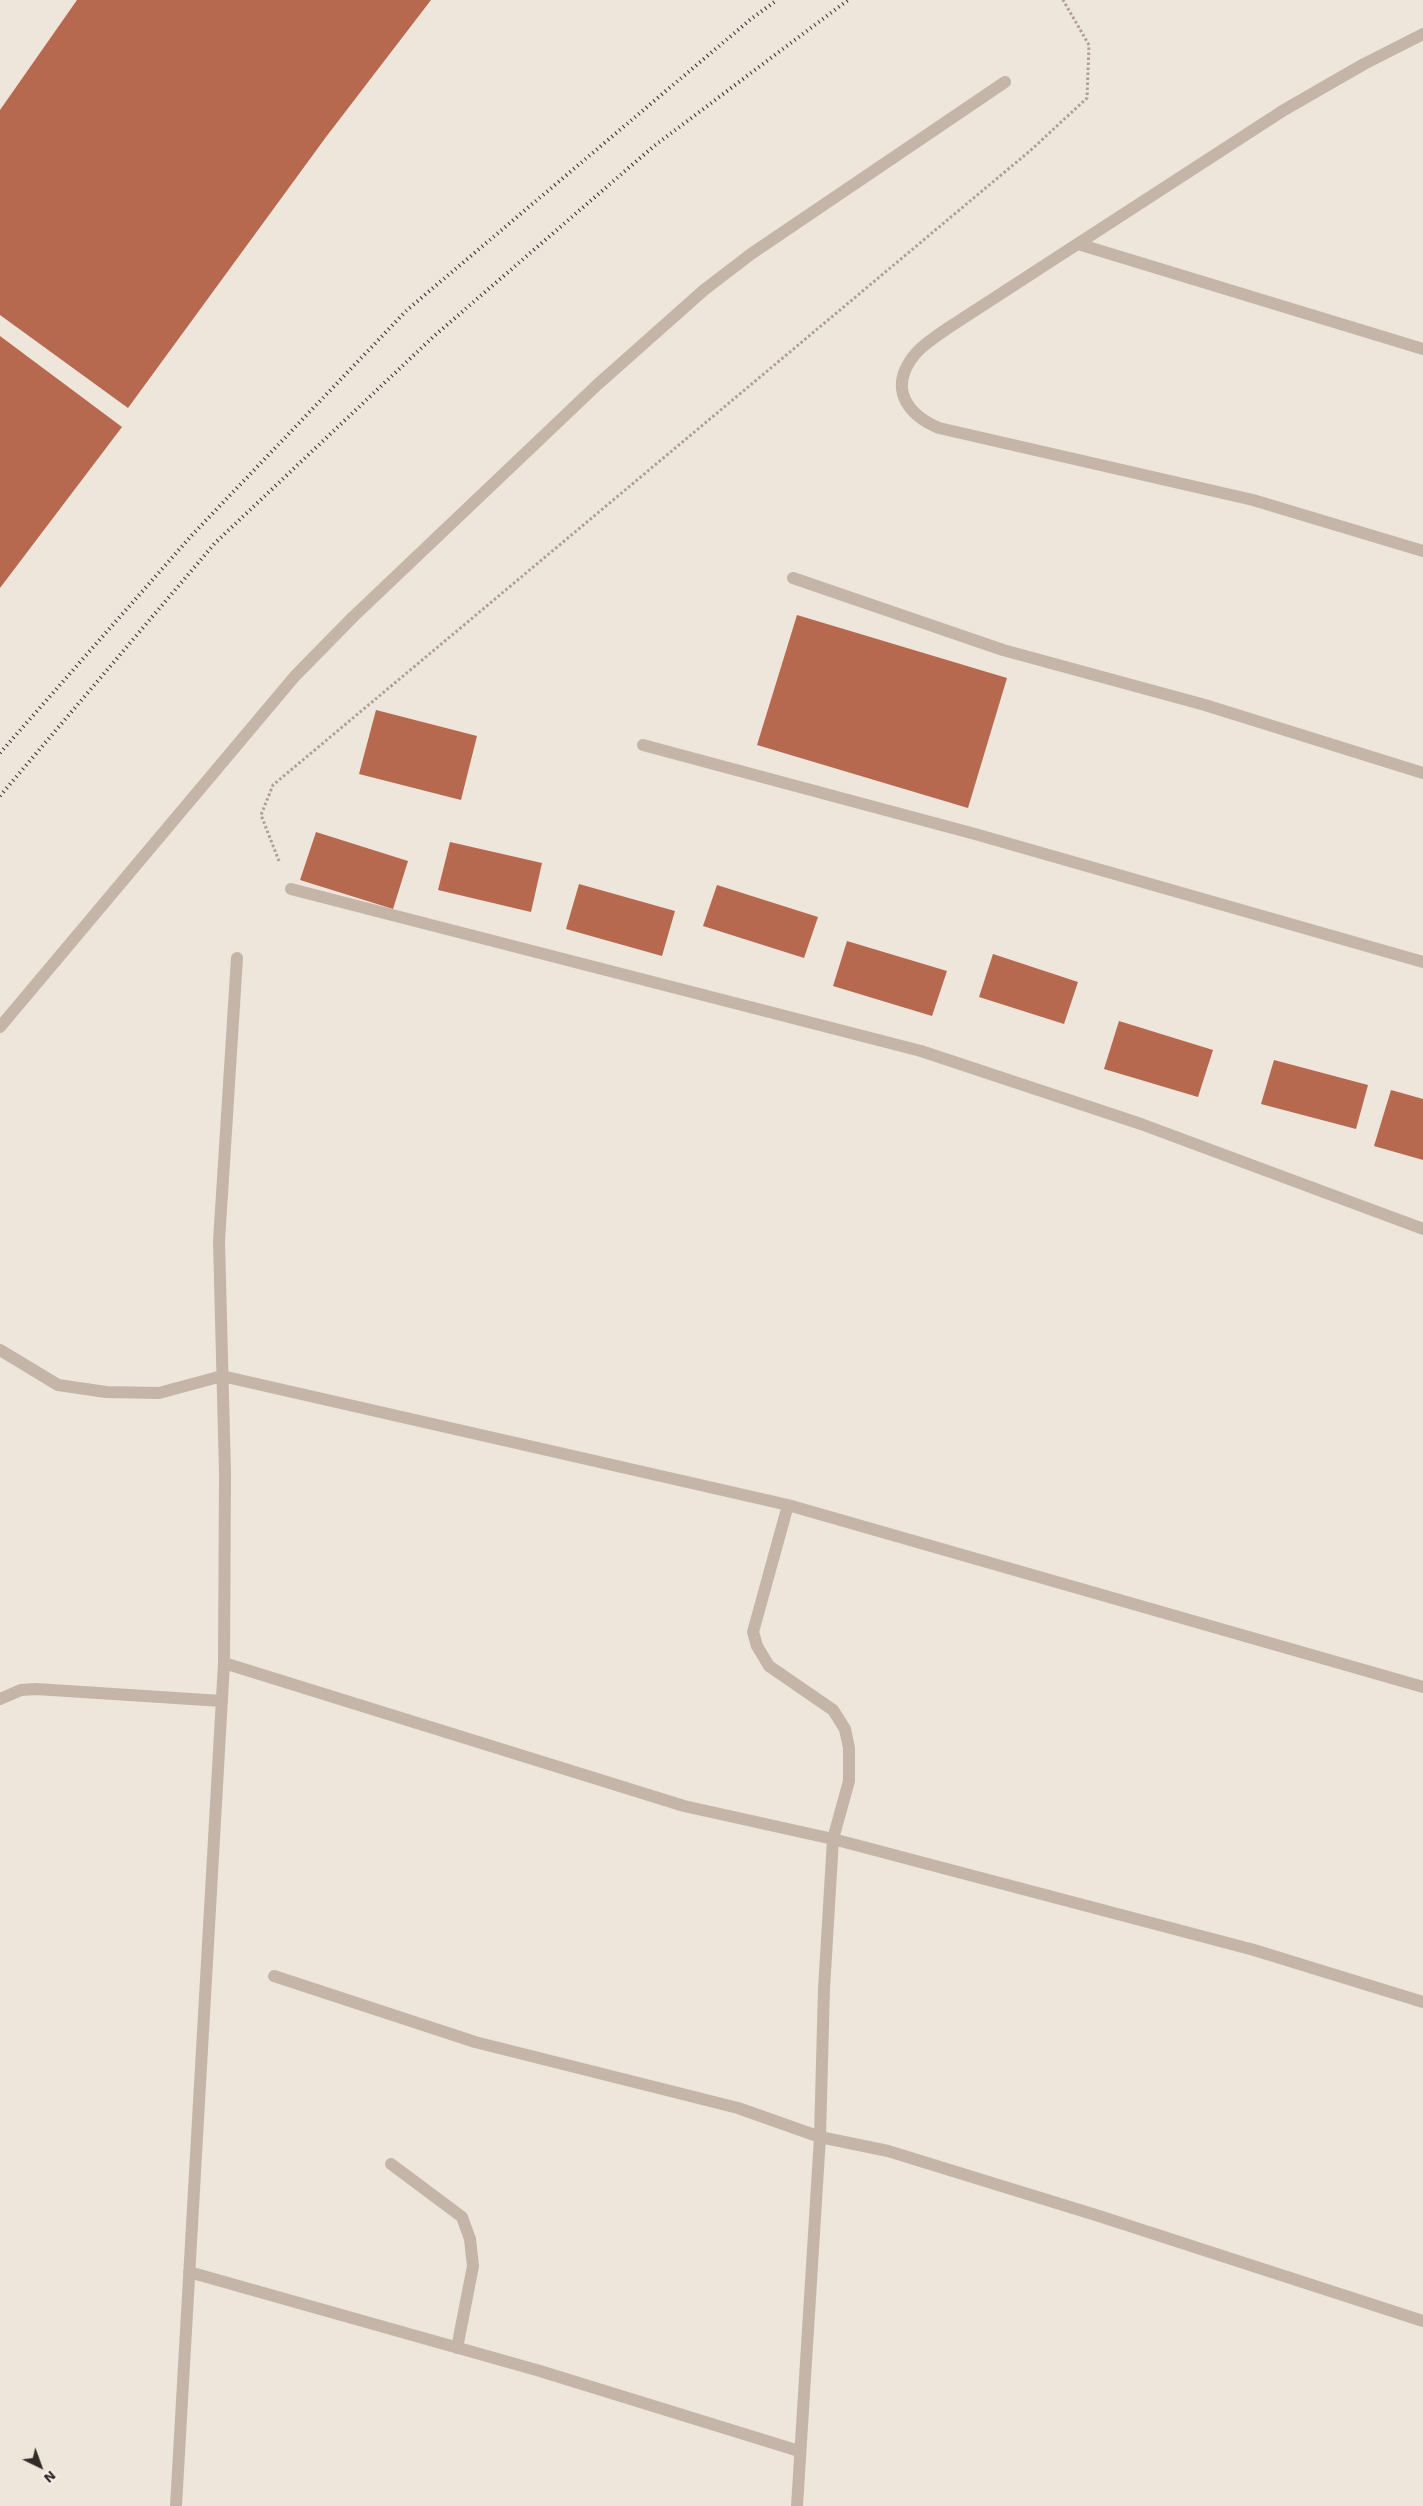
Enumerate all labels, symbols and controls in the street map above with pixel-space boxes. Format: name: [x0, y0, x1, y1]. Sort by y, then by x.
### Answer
north arrow: [15, 2441, 65, 2491]
text: N: [41, 2468, 59, 2487]

